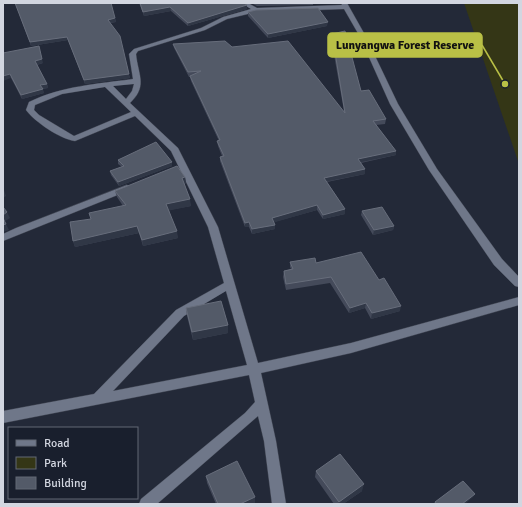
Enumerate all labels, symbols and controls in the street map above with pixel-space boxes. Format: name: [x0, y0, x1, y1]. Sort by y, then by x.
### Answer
callout: Lunyangwa Forest Reserve: [328, 33, 482, 57]
text: Lunyangwa Forest Reserve: [336, 38, 474, 53]
legend: [8, 427, 138, 499]
text: Road: [44, 436, 70, 451]
text: Park: [44, 456, 67, 471]
text: Building: [44, 476, 87, 491]

